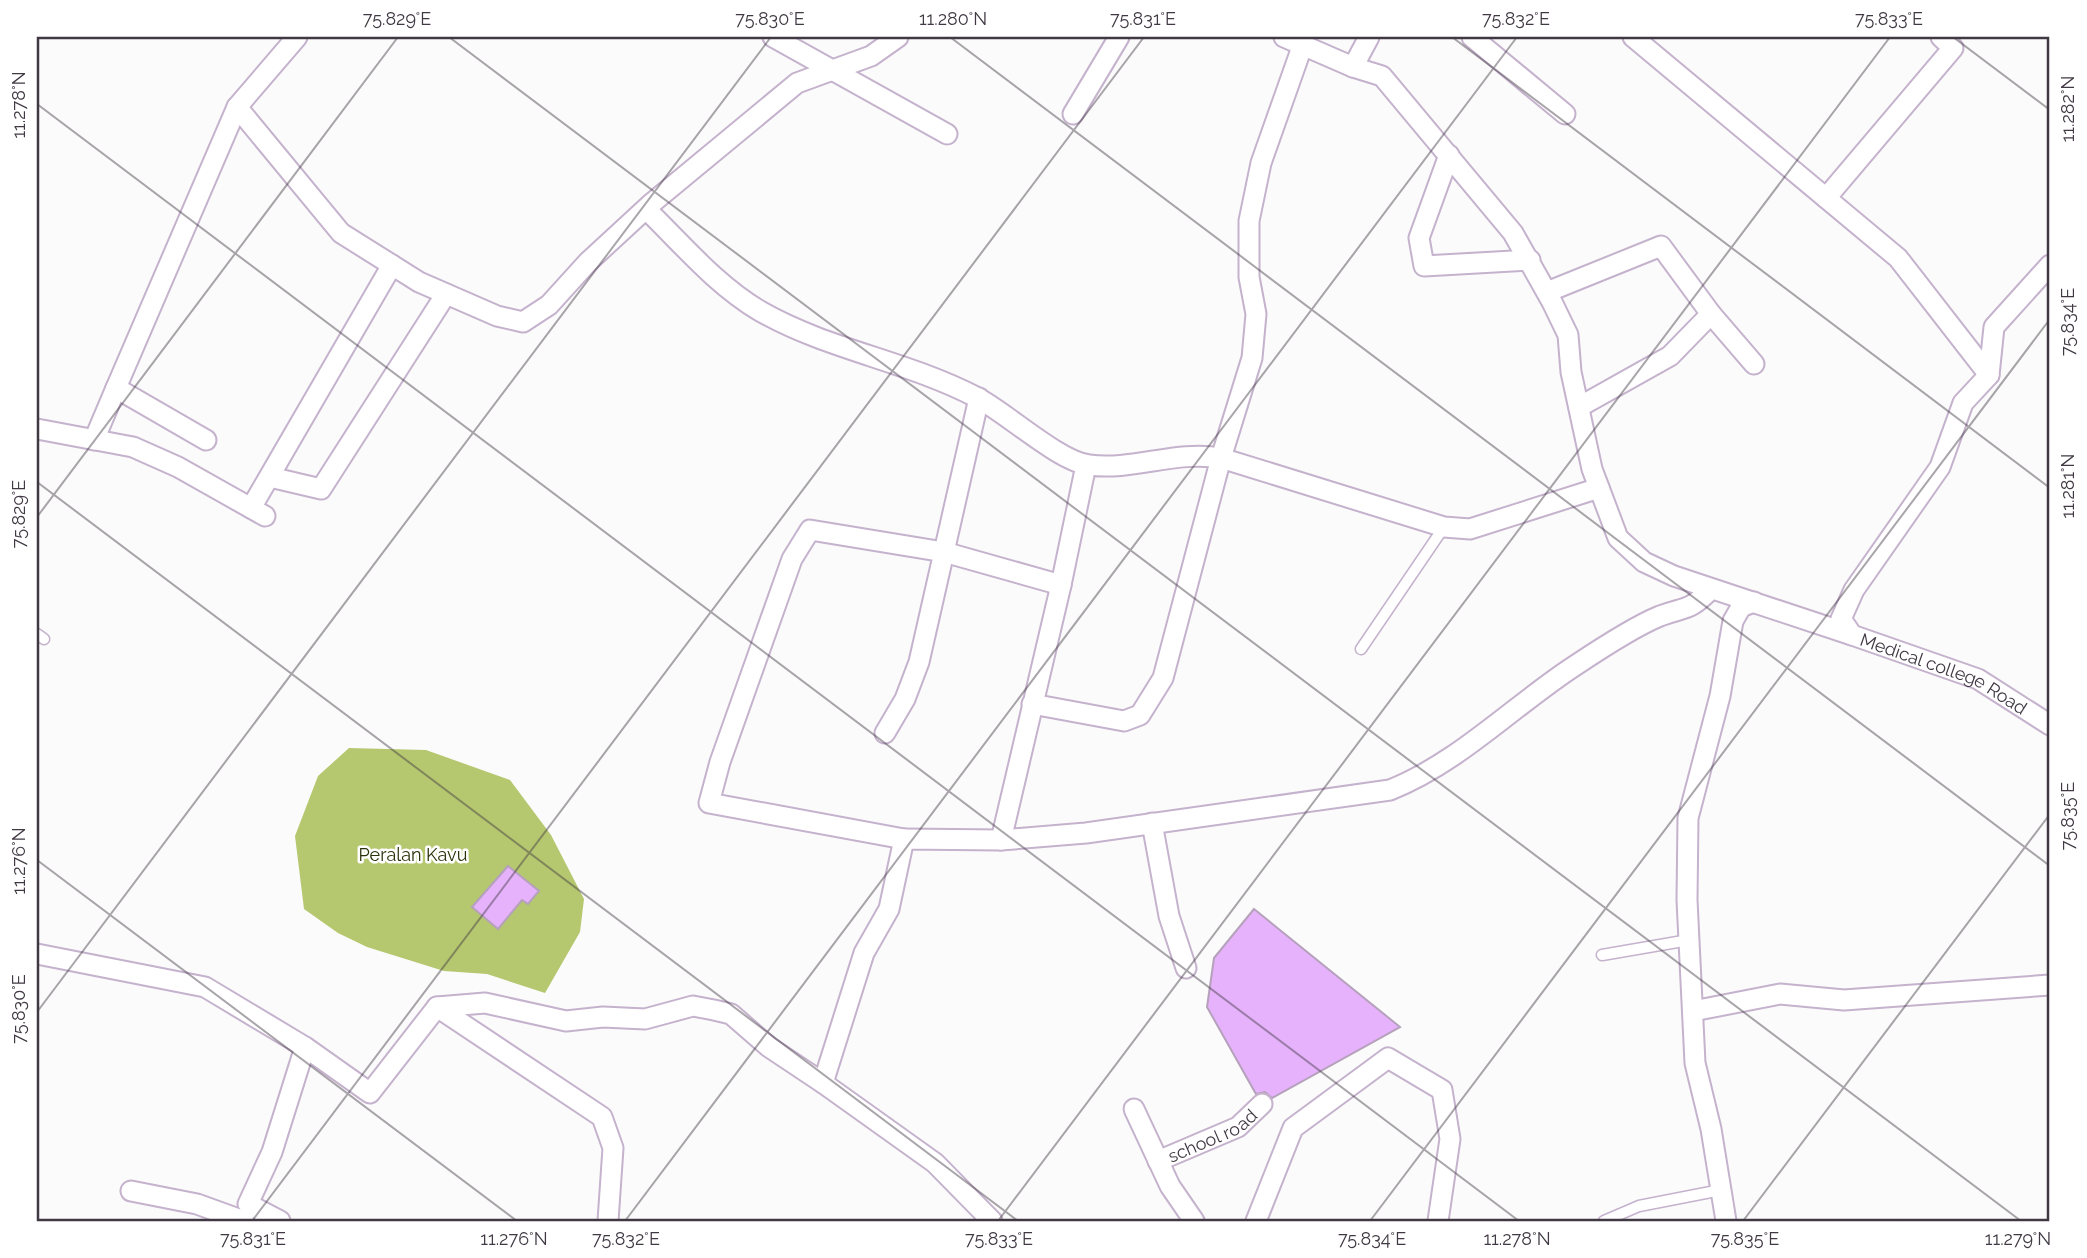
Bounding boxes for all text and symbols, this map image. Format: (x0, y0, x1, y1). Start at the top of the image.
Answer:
text: 75.829°E (363, 8, 431, 29)
text: 75.830°E (735, 8, 805, 29)
text: 11.280°N (919, 8, 987, 29)
text: 75.831°E (1110, 8, 1176, 29)
text: 75.832°E (1482, 8, 1550, 29)
text: 75.833°E (1855, 8, 1923, 29)
text: 11.278°N (8, 71, 29, 139)
text: 11.282°N (2057, 76, 2078, 142)
text: 75.834°E (2057, 288, 2078, 356)
text: 11.281°N (2057, 454, 2078, 518)
text: 75.829°E (8, 480, 29, 548)
street label: Medical college Road (1857, 628, 2031, 718)
text: 75.835°E (2057, 782, 2078, 850)
text: 11.276°N (8, 827, 29, 895)
park label: Peralan Kavu (359, 844, 467, 865)
text: 75.830°E (8, 974, 29, 1044)
street label: school road (1164, 1104, 1261, 1166)
text: 75.831°E (220, 1228, 286, 1249)
text: 11.276°N (480, 1228, 548, 1249)
text: 75.832°E (592, 1228, 660, 1249)
text: 75.833°E (965, 1228, 1033, 1249)
text: 75.834°E (1338, 1228, 1406, 1249)
text: 11.278°N (1483, 1228, 1551, 1249)
text: 75.835°E (1711, 1228, 1779, 1249)
text: 11.279°N (1985, 1228, 2051, 1249)

